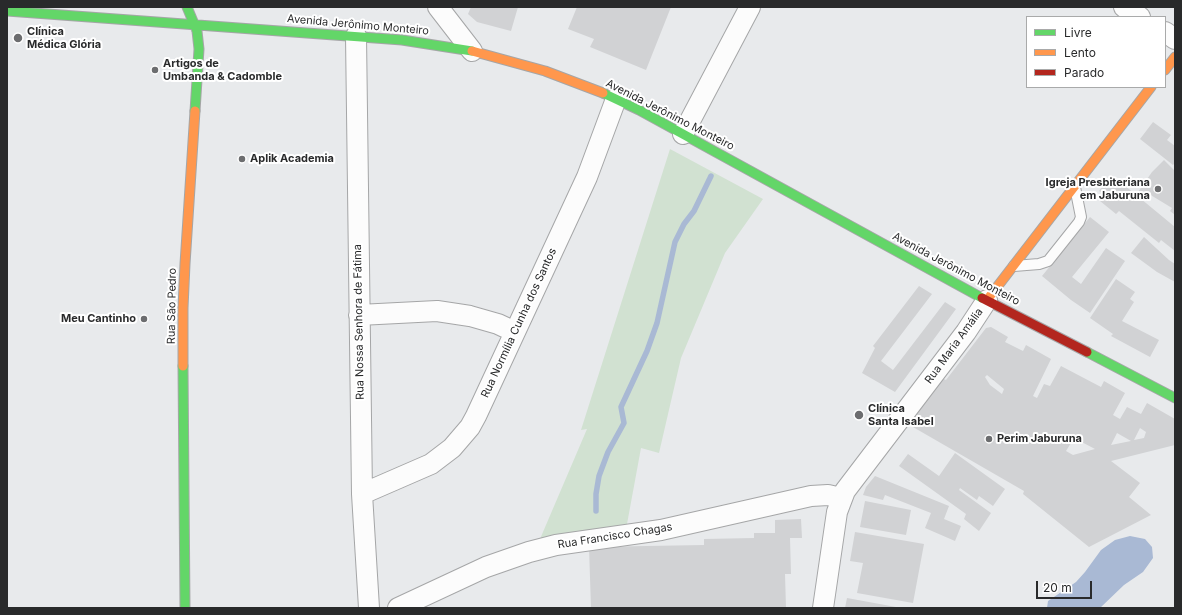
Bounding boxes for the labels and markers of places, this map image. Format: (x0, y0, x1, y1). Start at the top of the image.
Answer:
place label: Clínica Médica Glória (27, 25, 101, 51)
marker: Clínica Médica Glória (12, 32, 24, 44)
place label: Artigos de Umbanda & Cadomble (163, 57, 282, 83)
marker: Artigos de Umbanda & Cadomble (150, 65, 160, 75)
place label: Aplik Academia (250, 152, 334, 166)
marker: Aplik Academia (237, 154, 247, 164)
place label: Igreja Presbiteriana em Jaburuna (1046, 176, 1150, 202)
marker: Igreja Presbiteriana em Jaburuna (1153, 184, 1163, 194)
place label: Meu Cantinho (61, 312, 136, 326)
marker: Meu Cantinho (139, 314, 149, 324)
place label: Clínica Santa Isabel (868, 402, 934, 428)
marker: Clínica Santa Isabel (853, 409, 865, 421)
place label: Perim Jaburuna (997, 432, 1082, 446)
marker: Perim Jaburuna (984, 434, 994, 444)

